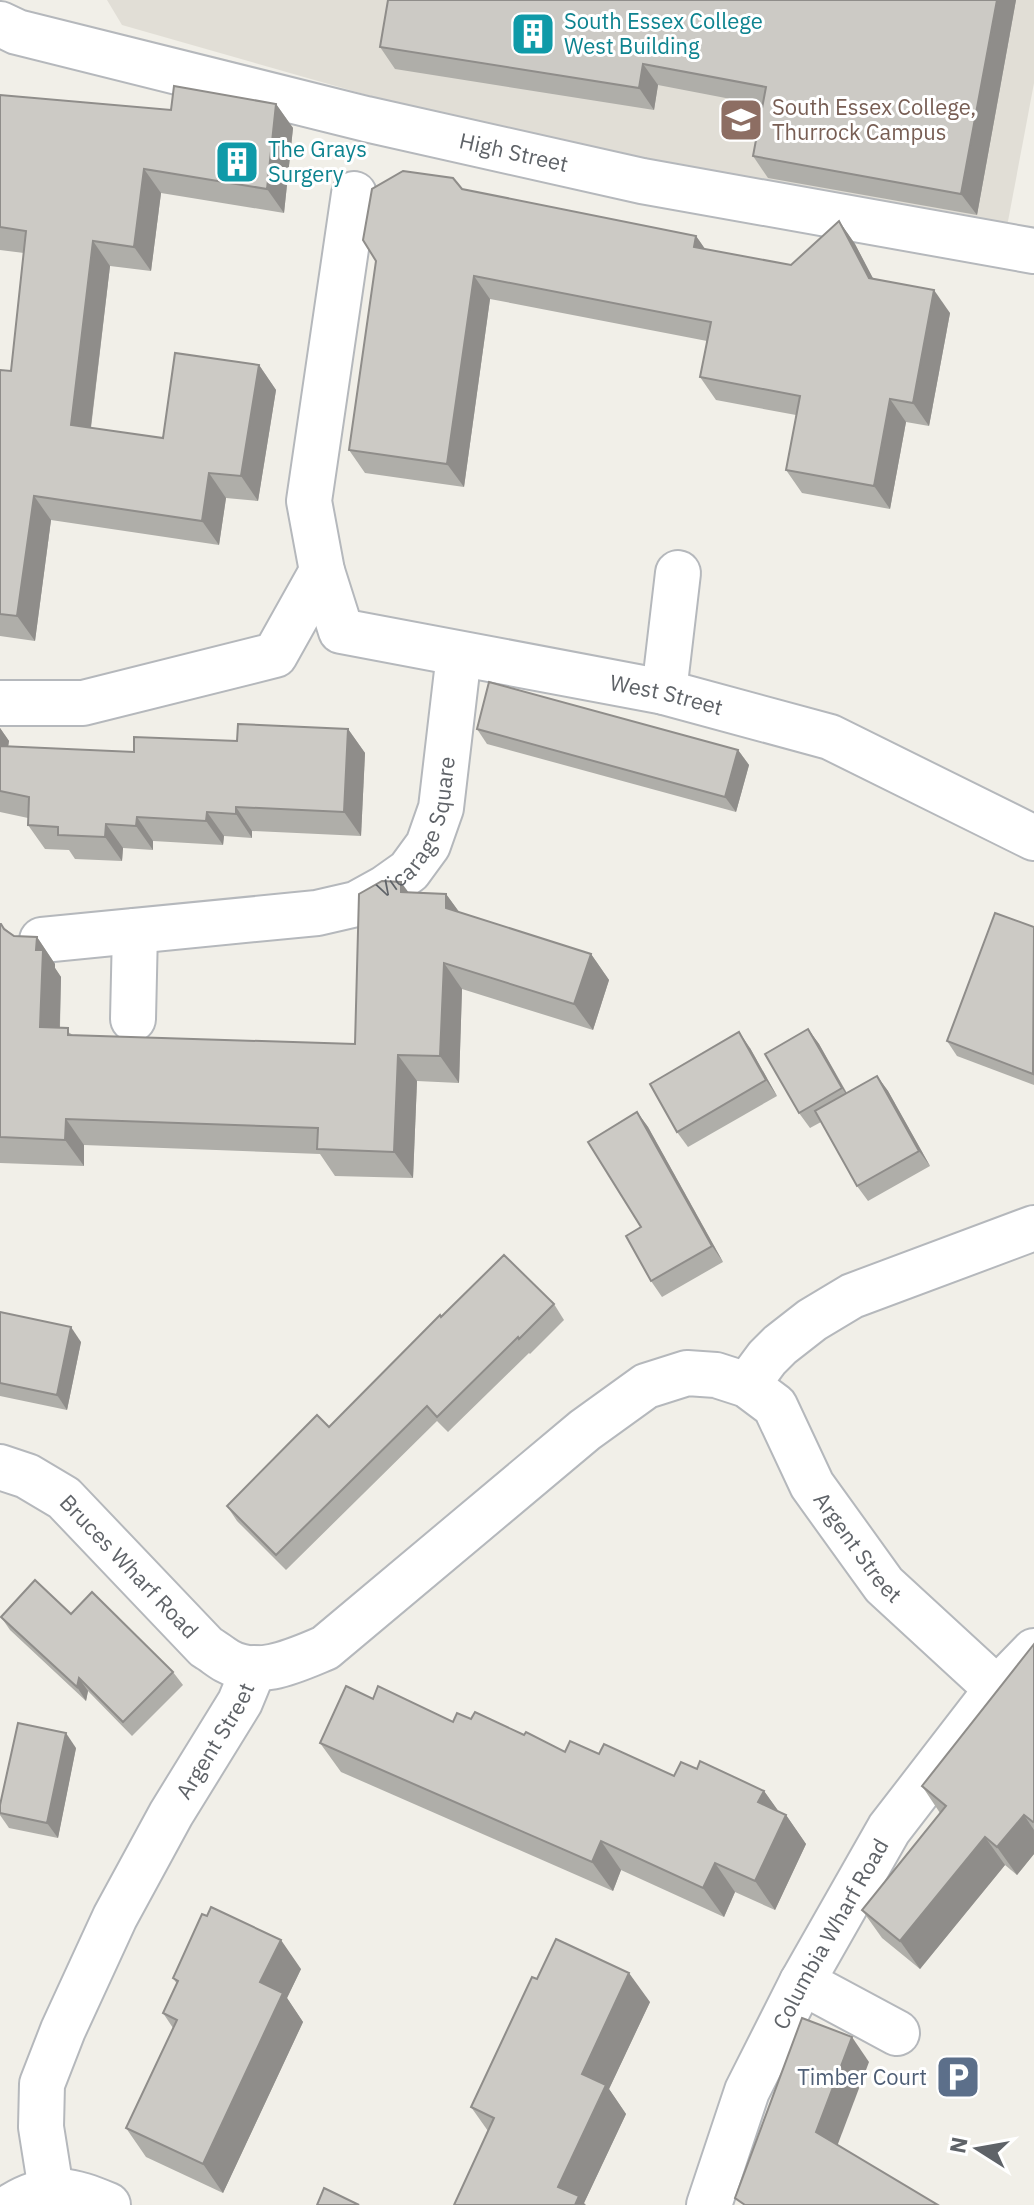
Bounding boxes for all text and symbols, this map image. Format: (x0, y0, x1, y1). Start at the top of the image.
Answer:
place label: South Essex College West Building (564, 6, 763, 60)
building icon: South Essex College West Building (509, 10, 557, 58)
place label: South Essex College, Thurrock Campus (772, 92, 976, 146)
school or university icon: South Essex College, Thurrock Campus (717, 96, 765, 144)
street label: High Street (457, 125, 571, 178)
place label: The Grays Surgery (268, 134, 367, 188)
building icon: The Grays Surgery (213, 138, 261, 186)
street label: West Street (608, 667, 726, 721)
street label: Vicarage Square (371, 755, 461, 904)
street label: Argent Street (808, 1486, 909, 1609)
street label: Bruces Wharf Road (54, 1488, 205, 1644)
street label: Argent Street (169, 1678, 260, 1804)
street label: Columbia Wharf Road (766, 1833, 895, 2034)
parking icon: Timber Court (934, 2053, 982, 2101)
place label: Timber Court (797, 2062, 927, 2091)
north arrow (938, 2109, 1018, 2189)
text: N (942, 2134, 974, 2156)

